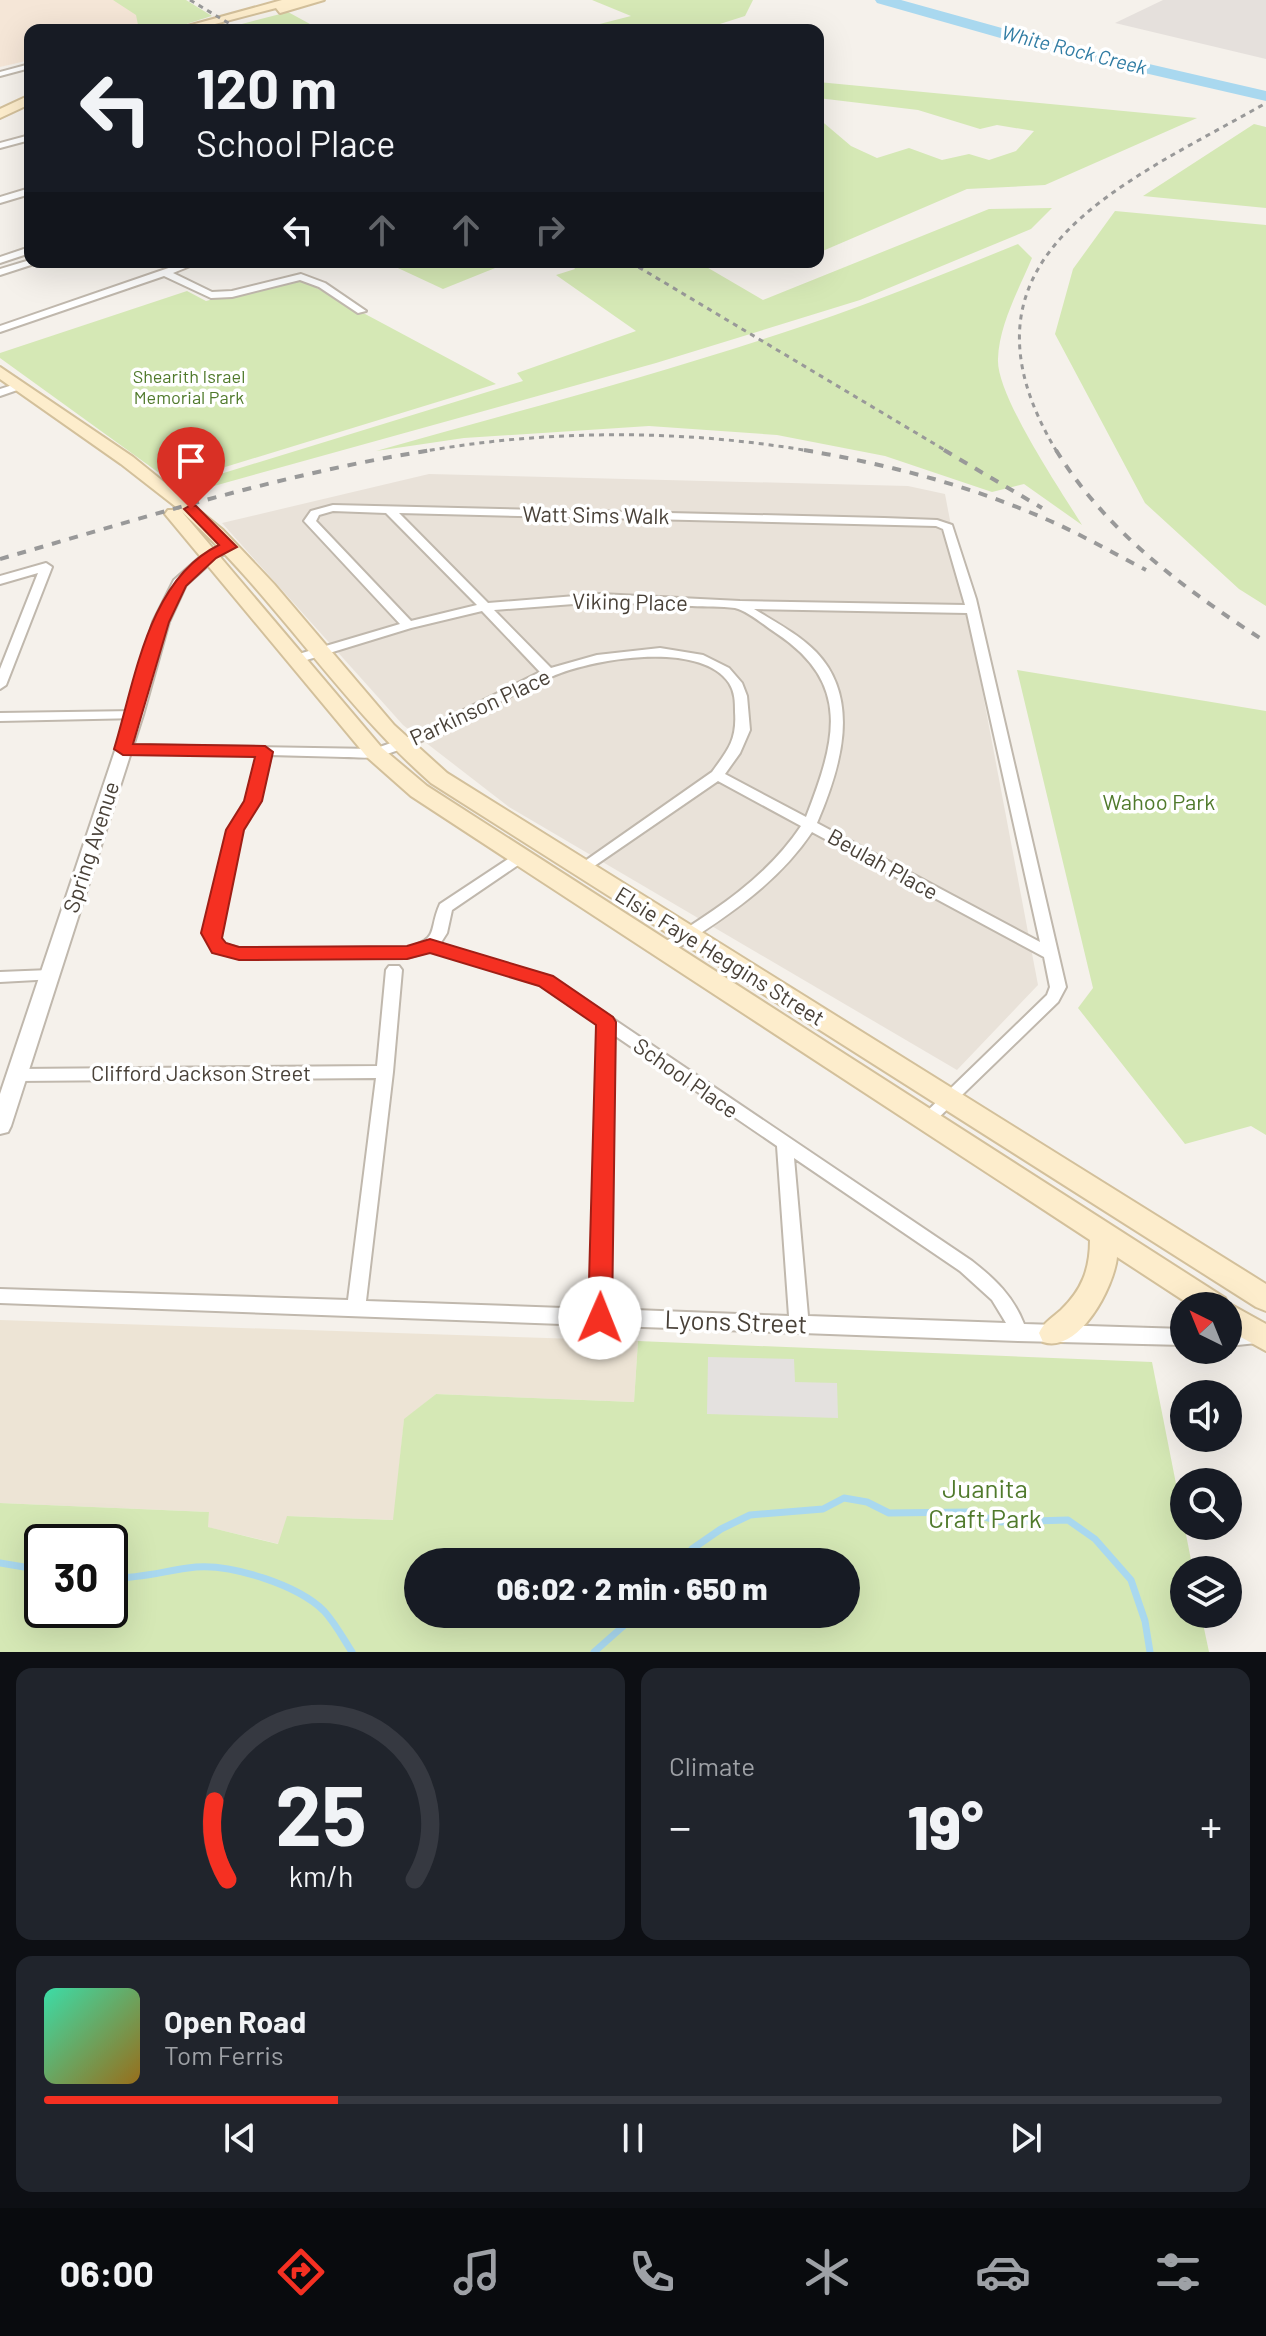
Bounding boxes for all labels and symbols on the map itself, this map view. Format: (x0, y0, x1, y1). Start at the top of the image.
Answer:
water label: White Rock Creek (999, 19, 1150, 79)
park label: Shearith Israel Memorial Park (133, 365, 245, 408)
pin (157, 427, 225, 509)
street label: Watt Sims Walk (522, 500, 670, 528)
street label: Viking Place (572, 587, 688, 615)
street label: Parkinson Place (405, 662, 554, 750)
street label: Spring Avenue (57, 778, 124, 916)
park label: Wahoo Park (1103, 788, 1215, 814)
street label: Beulah Place (824, 822, 943, 904)
street label: Elsie Faye Heggins Street (611, 880, 830, 1030)
street label: School Place (629, 1032, 744, 1123)
street label: Clifford Jackson Street (91, 1059, 311, 1085)
position arrow (558, 1276, 642, 1360)
north arrow (1170, 1292, 1242, 1364)
street label: Lyons Street (664, 1303, 808, 1338)
park label: Juanita Craft Park (928, 1472, 1042, 1533)
speed limit sign: 30 (24, 1524, 128, 1628)

